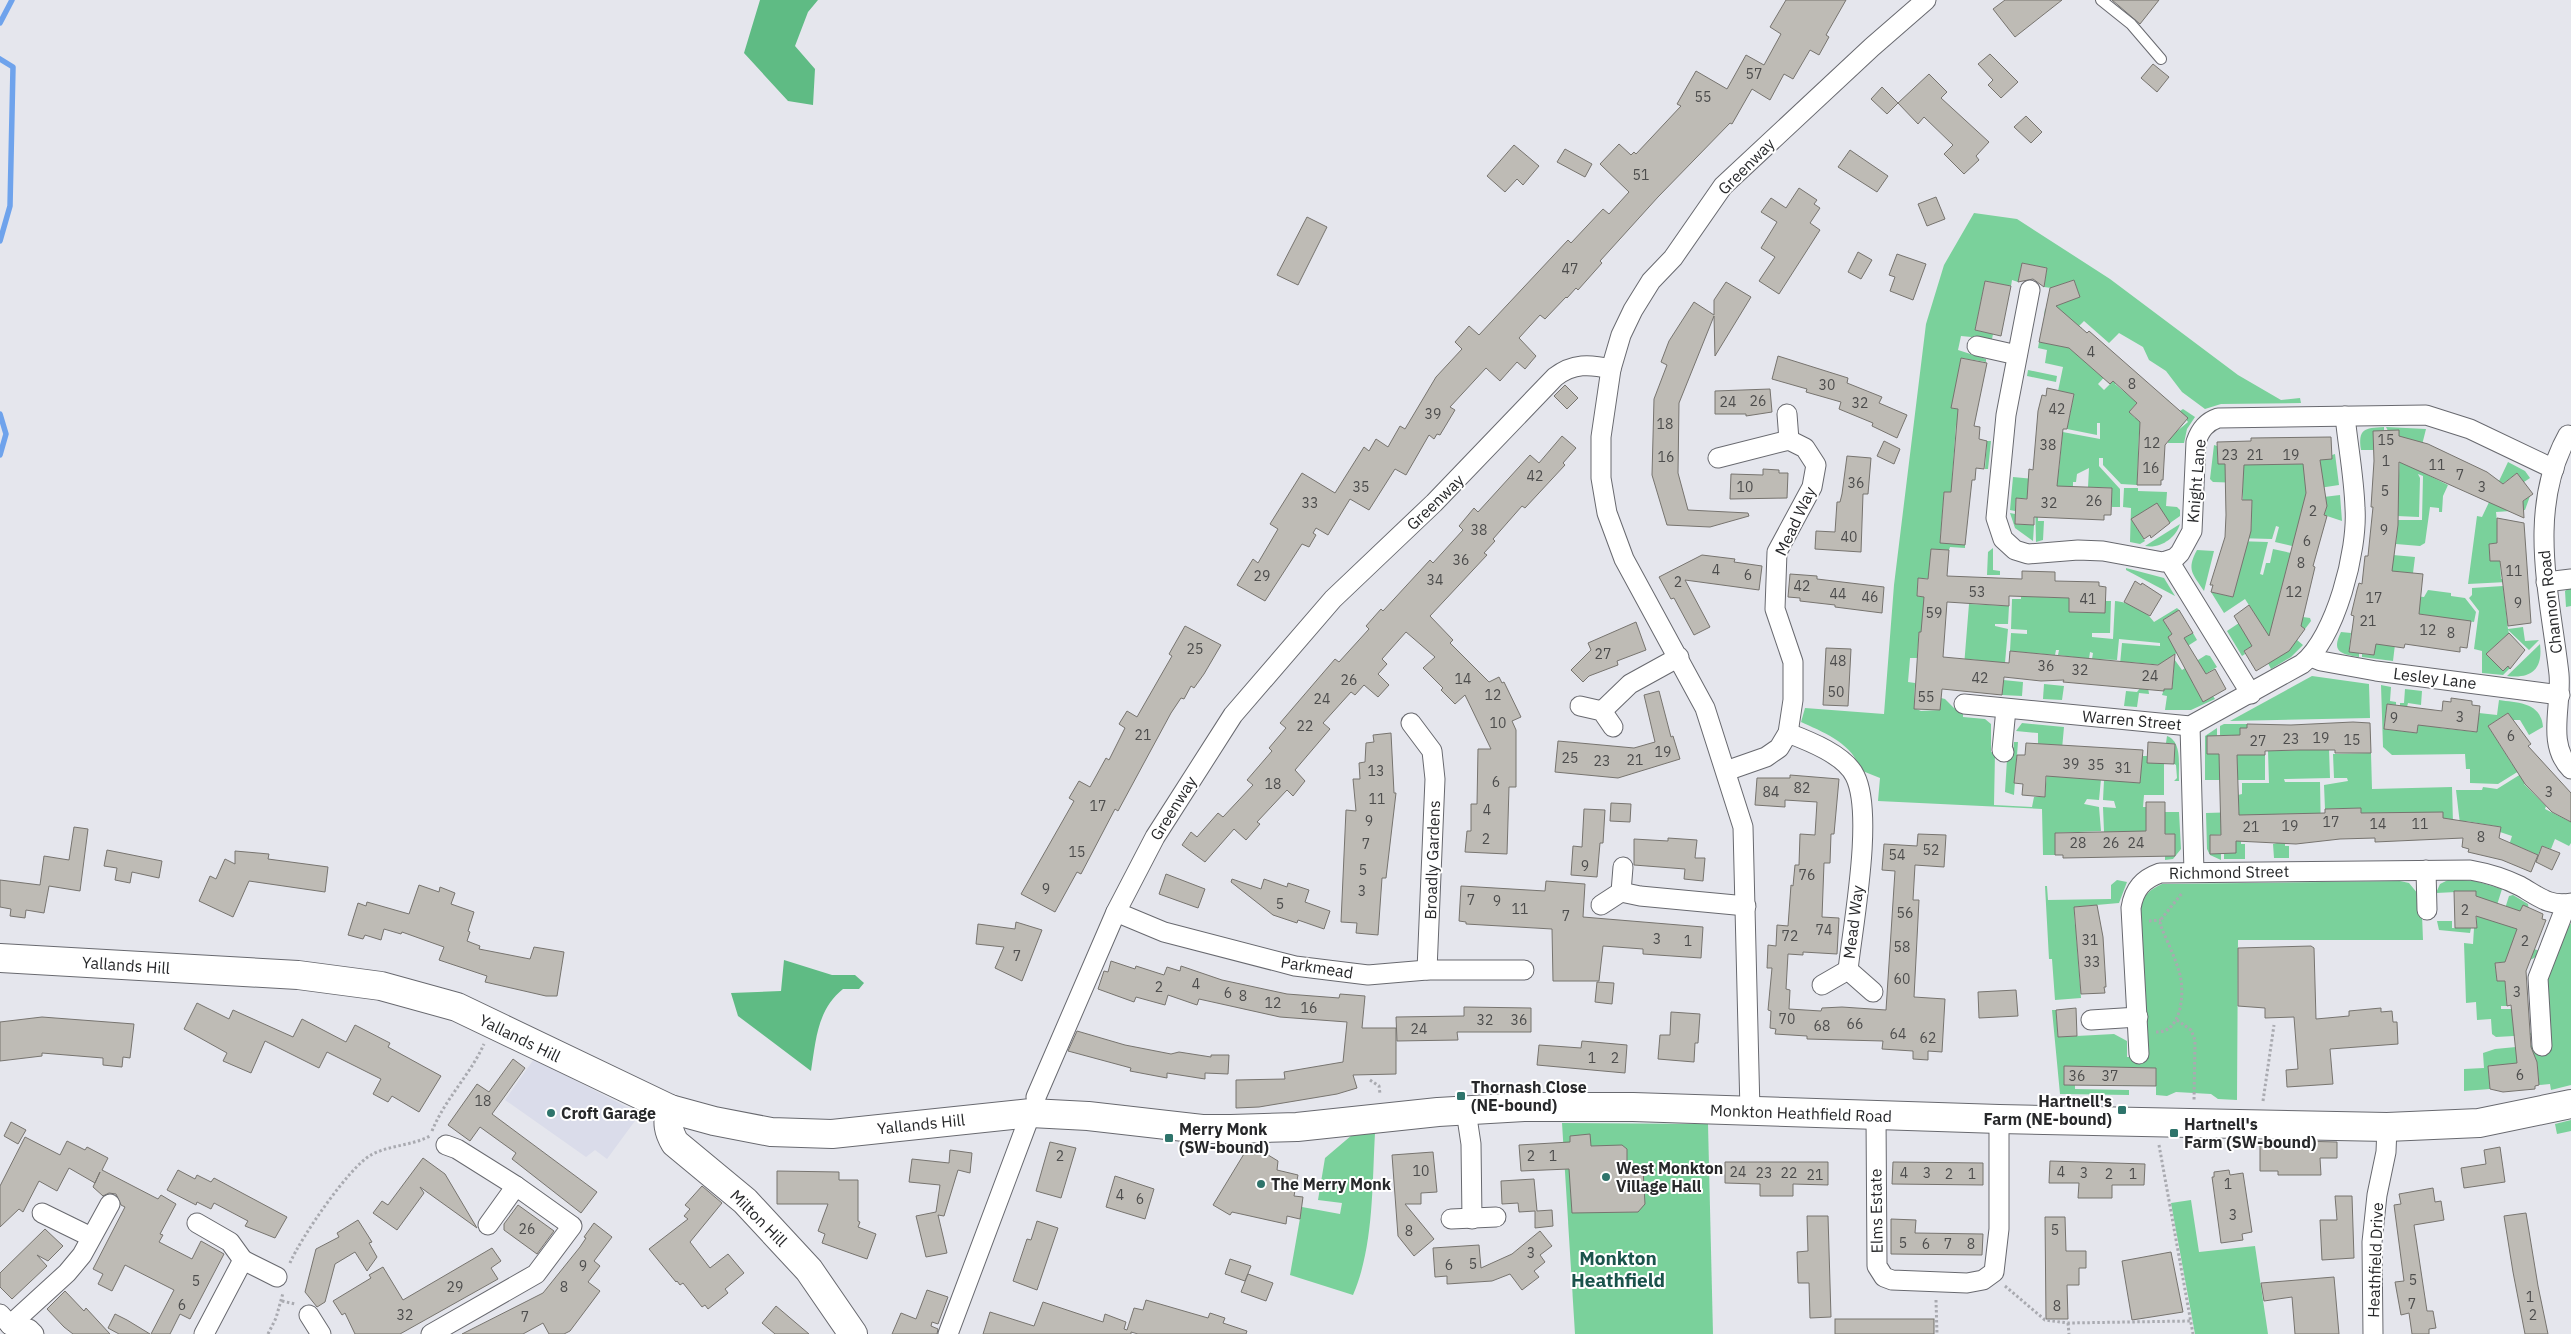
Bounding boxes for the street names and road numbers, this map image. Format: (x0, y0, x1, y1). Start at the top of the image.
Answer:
street label: Greenway (1713, 133, 1779, 199)
street label: Knight Lane (2182, 438, 2210, 524)
street label: Greenway (1402, 470, 1468, 534)
street label: Mead Way (1770, 483, 1820, 559)
street label: Channon Road (2534, 549, 2566, 655)
street label: Lesley Lane (2392, 663, 2478, 693)
street label: Warren Street (2081, 706, 2183, 734)
street label: Greenway (1145, 772, 1201, 844)
street label: Broadly Gardens (1420, 800, 1444, 920)
street label: Richmond Street (2169, 861, 2289, 883)
street label: Mead Way (1839, 884, 1867, 960)
street label: Parkmead (1279, 951, 1355, 983)
street label: Yallands Hill (81, 952, 171, 978)
street label: Yallands Hill (476, 1010, 564, 1066)
street label: Monkton Heathfield Road (1710, 1100, 1892, 1126)
street label: Yallands Hill (876, 1109, 966, 1139)
street label: Elms Estate (1865, 1168, 1887, 1254)
street label: Milton Hill (726, 1185, 792, 1251)
street label: Heathfield Drive (2363, 1202, 2387, 1318)

